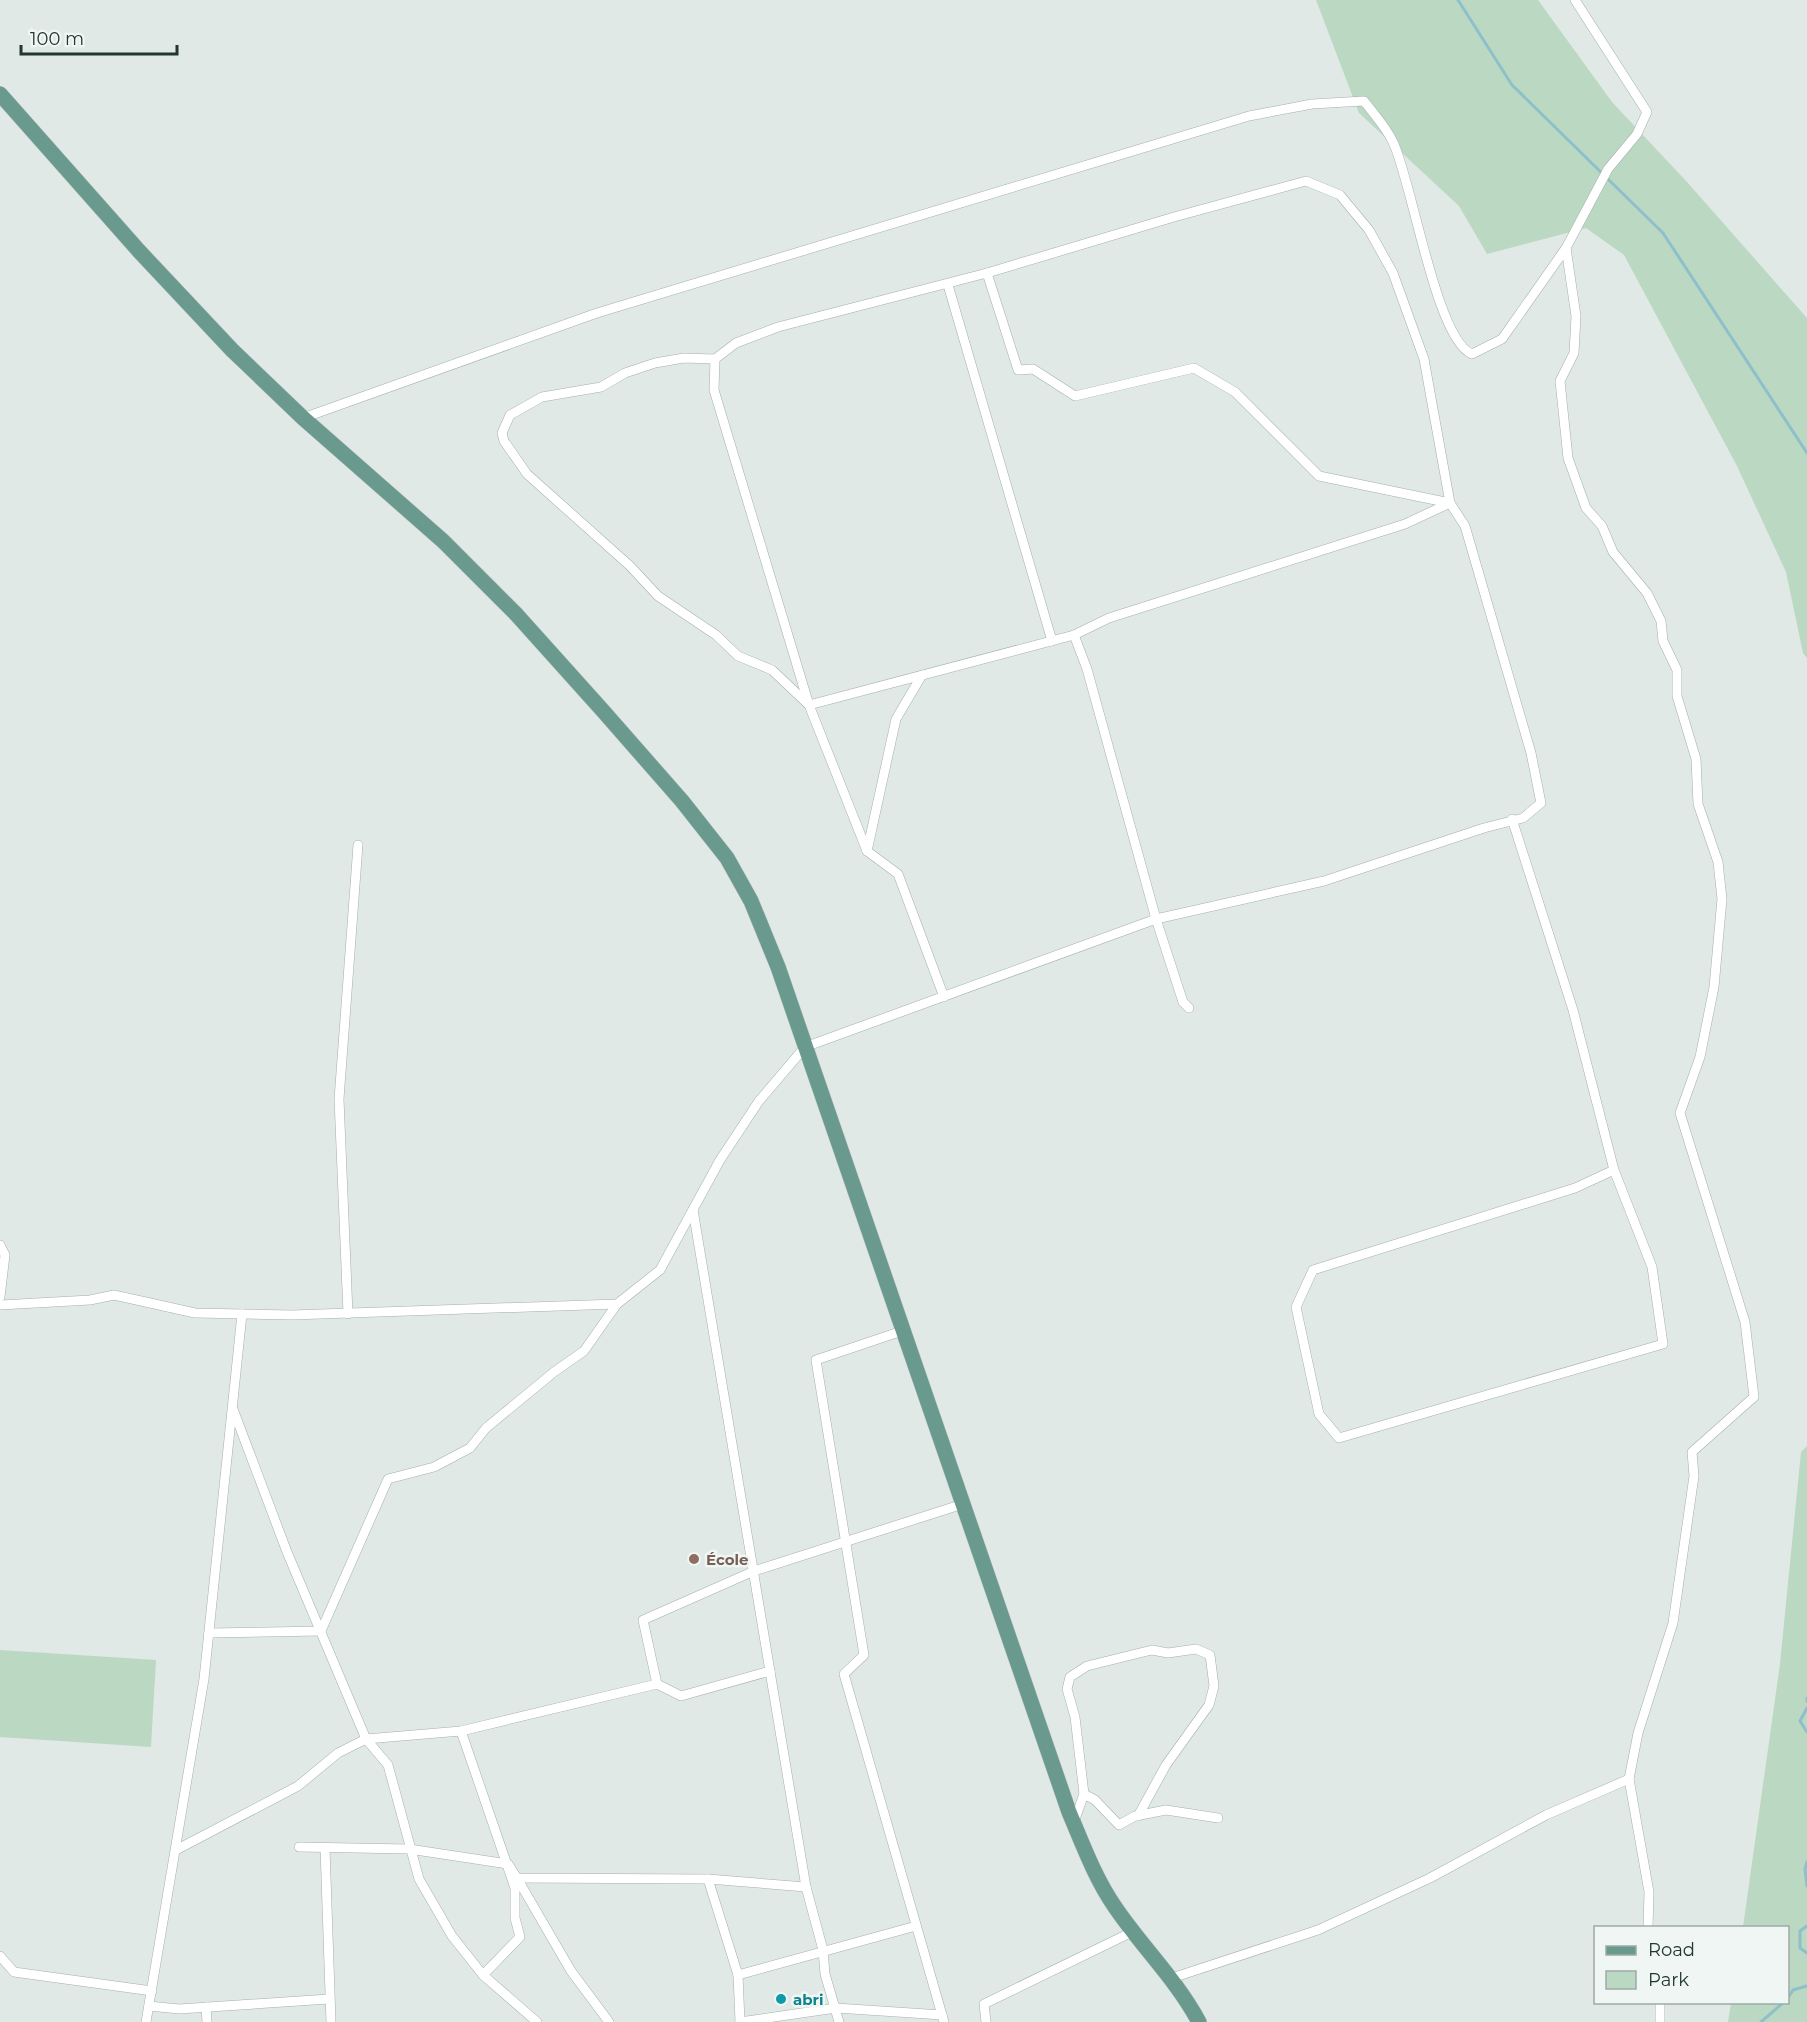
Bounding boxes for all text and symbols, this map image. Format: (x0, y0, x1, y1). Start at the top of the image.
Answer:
scale bar (21, 18, 177, 56)
text: 100 m (30, 28, 84, 50)
place label: École (706, 1550, 749, 1569)
marker: École (687, 1552, 701, 1566)
legend (1594, 1926, 1789, 2004)
text: Road (1648, 1939, 1695, 1961)
text: Park (1648, 1969, 1689, 1991)
place label: abri (793, 1990, 824, 2009)
marker: abri (774, 1992, 788, 2006)

